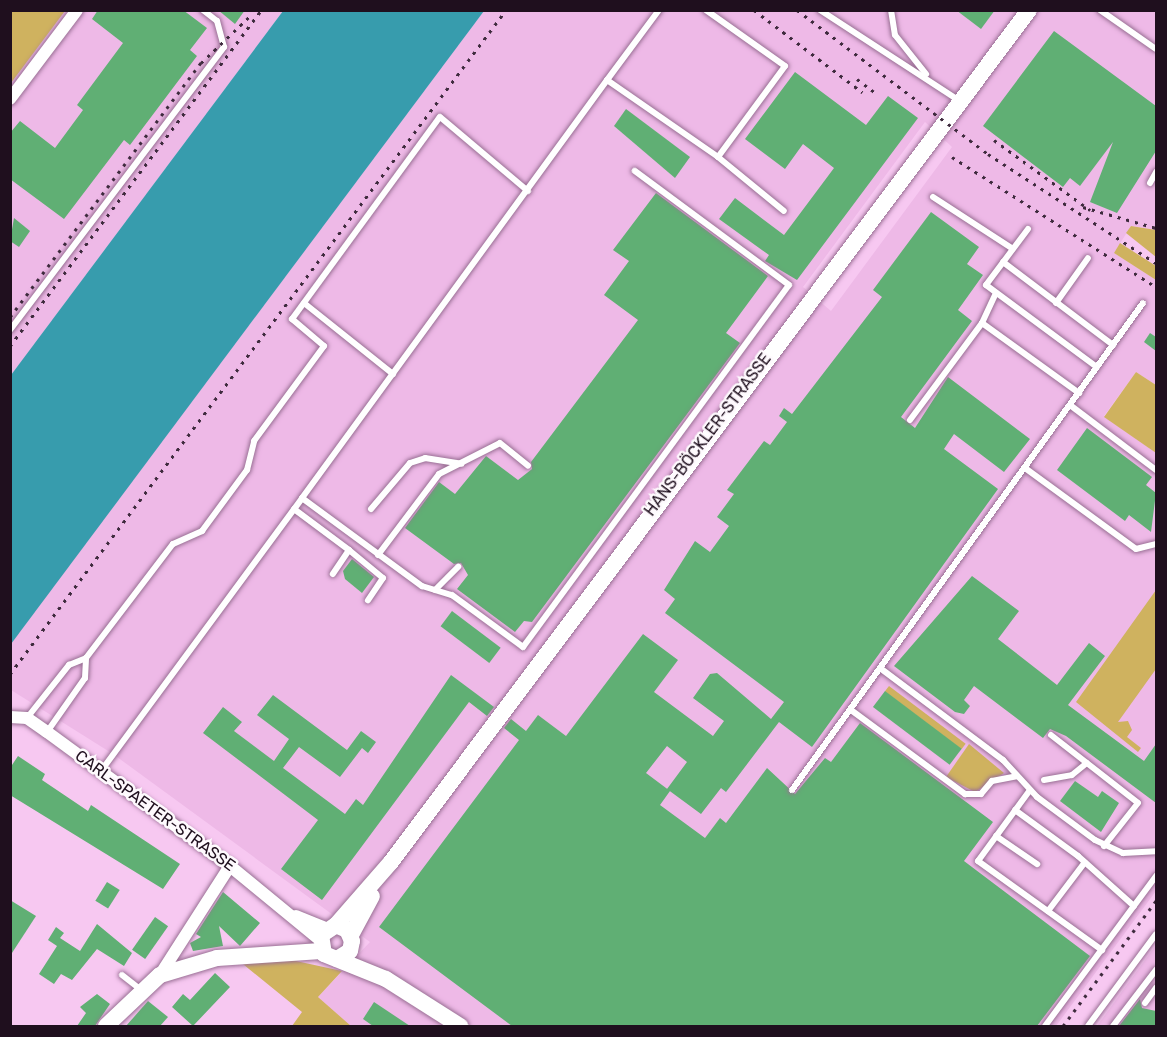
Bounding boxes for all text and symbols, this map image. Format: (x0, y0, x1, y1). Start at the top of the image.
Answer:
street label: HANS-BÖCKLER-STRASSE (641, 350, 775, 520)
street label: CARL-SPAETER-STRASSE (71, 746, 239, 876)

